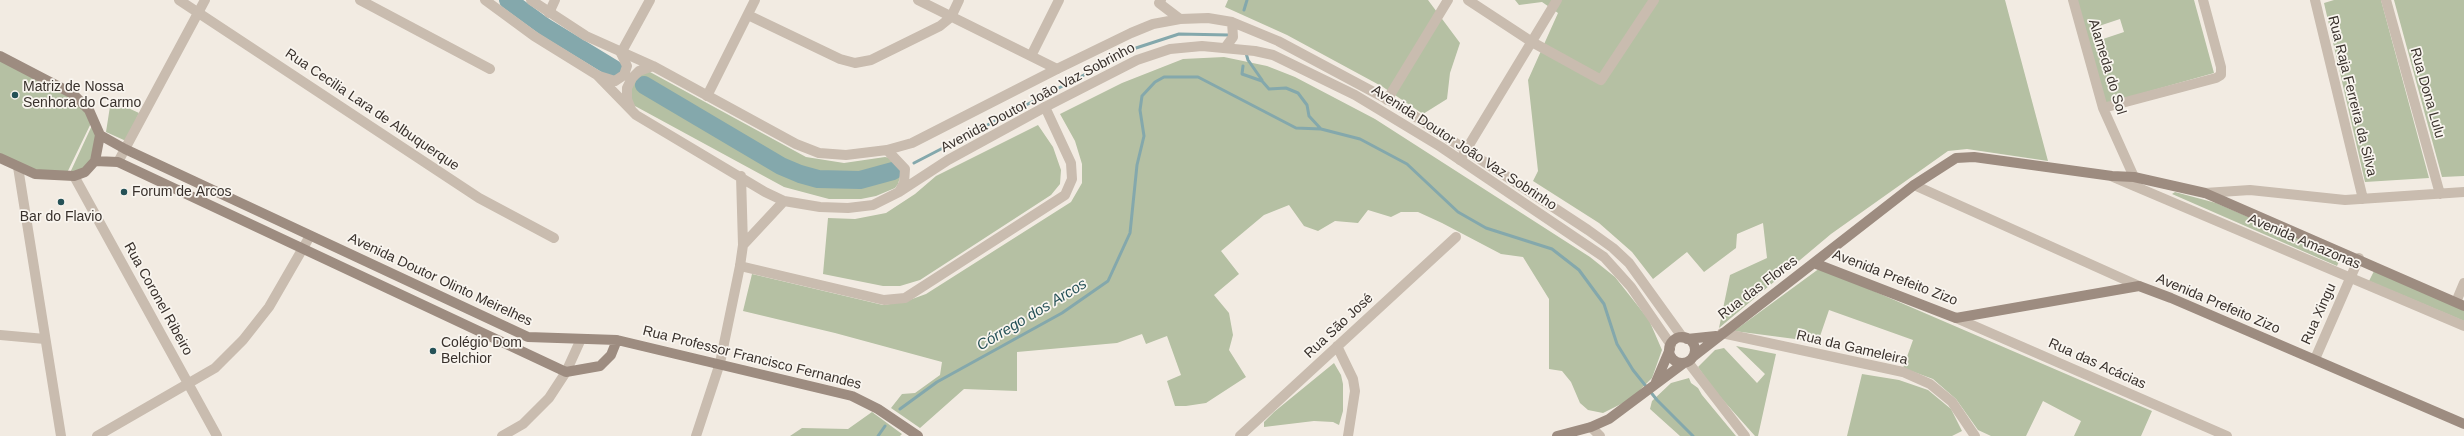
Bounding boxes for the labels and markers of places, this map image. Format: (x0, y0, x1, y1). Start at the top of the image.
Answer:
place label: Matriz de Nossa Senhora do Carmo (23, 79, 141, 112)
marker: Matriz de Nossa Senhora do Carmo (10, 90, 20, 100)
place label: Forum de Arcos (132, 184, 232, 200)
marker: Forum de Arcos (119, 187, 129, 197)
marker: Bar do Flavio (56, 197, 66, 207)
place label: Bar do Flavio (20, 209, 102, 225)
place label: Colégio Dom Belchior (441, 335, 522, 368)
marker: Colégio Dom Belchior (428, 346, 438, 356)

